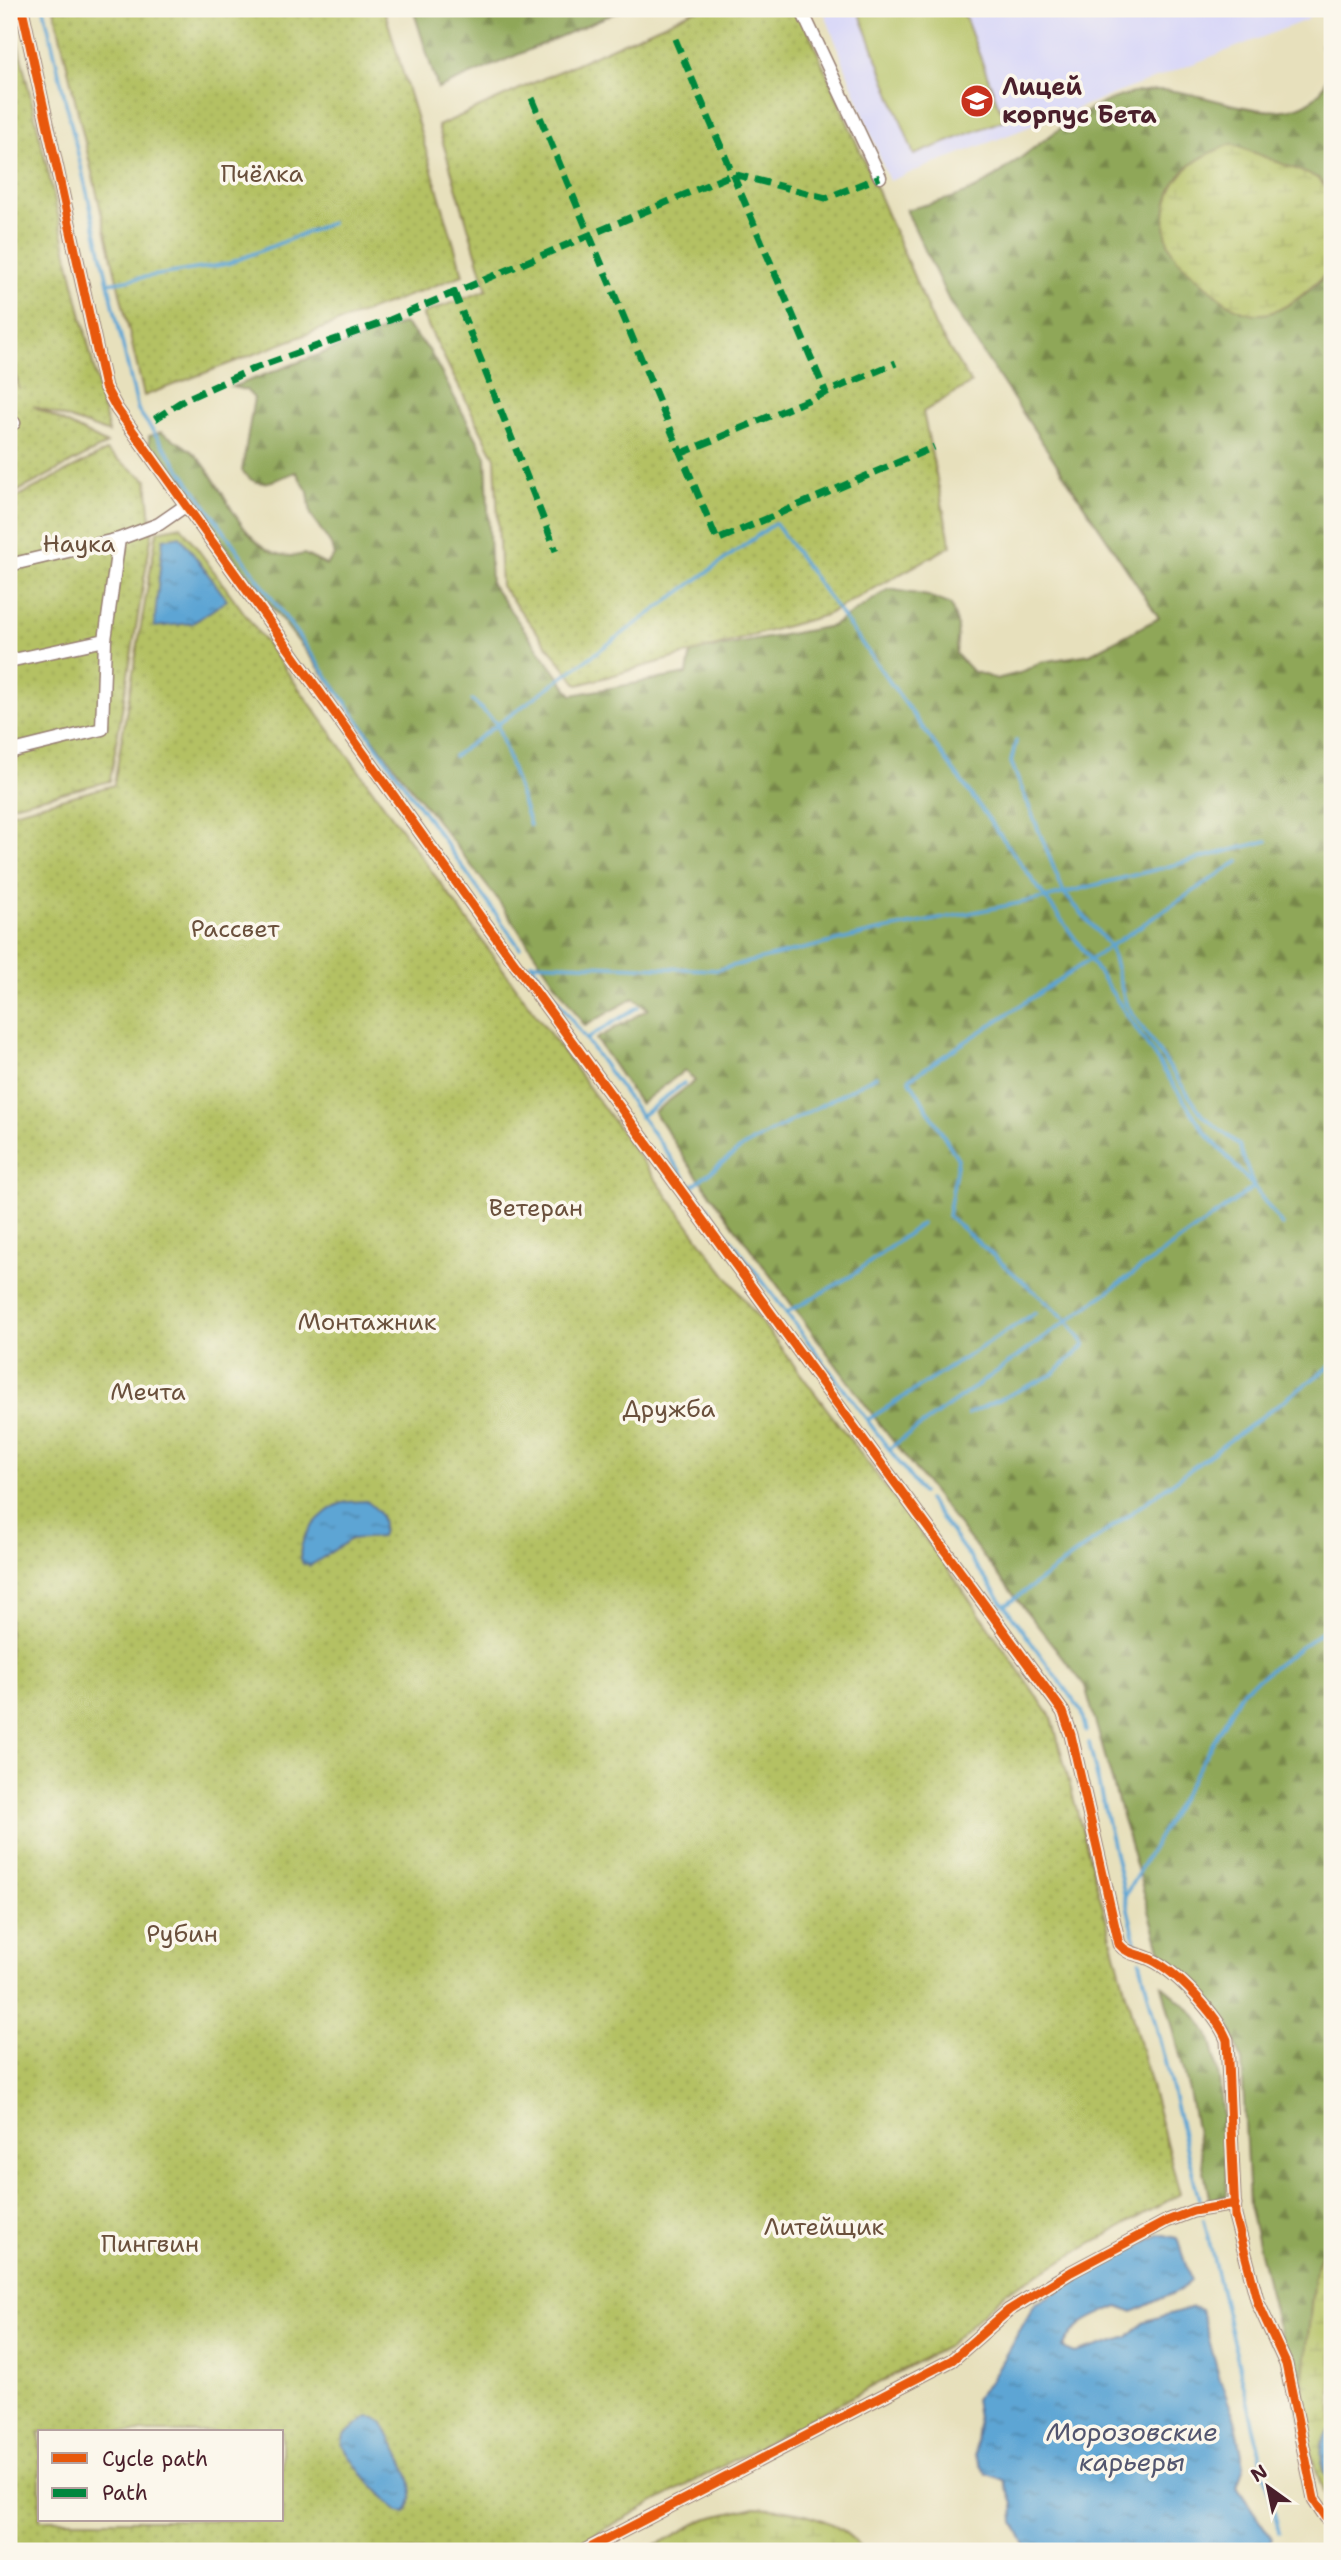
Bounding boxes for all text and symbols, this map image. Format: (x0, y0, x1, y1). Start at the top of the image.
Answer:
place label: Лицей корпус Бета (1002, 71, 1157, 131)
school or university icon: Лицей корпус Бета (958, 82, 996, 120)
park label: Пчёлка (221, 158, 303, 190)
park label: Наука (43, 528, 116, 560)
park label: Рассвет (191, 913, 280, 945)
park label: Ветеран (489, 1192, 583, 1224)
park label: Монтажник (297, 1306, 437, 1338)
park label: Мечта (110, 1376, 186, 1408)
park label: Дружба (623, 1393, 715, 1425)
park label: Рубин (146, 1918, 218, 1950)
park label: Литейщик (764, 2211, 885, 2243)
park label: Пингвин (101, 2228, 199, 2260)
water label: Морозовские карьеры (1046, 2414, 1218, 2479)
legend (38, 2430, 284, 2522)
text: Cycle path (102, 2445, 208, 2473)
north arrow (1232, 2452, 1302, 2522)
text: N (1246, 2459, 1272, 2488)
text: Path (102, 2479, 148, 2507)

